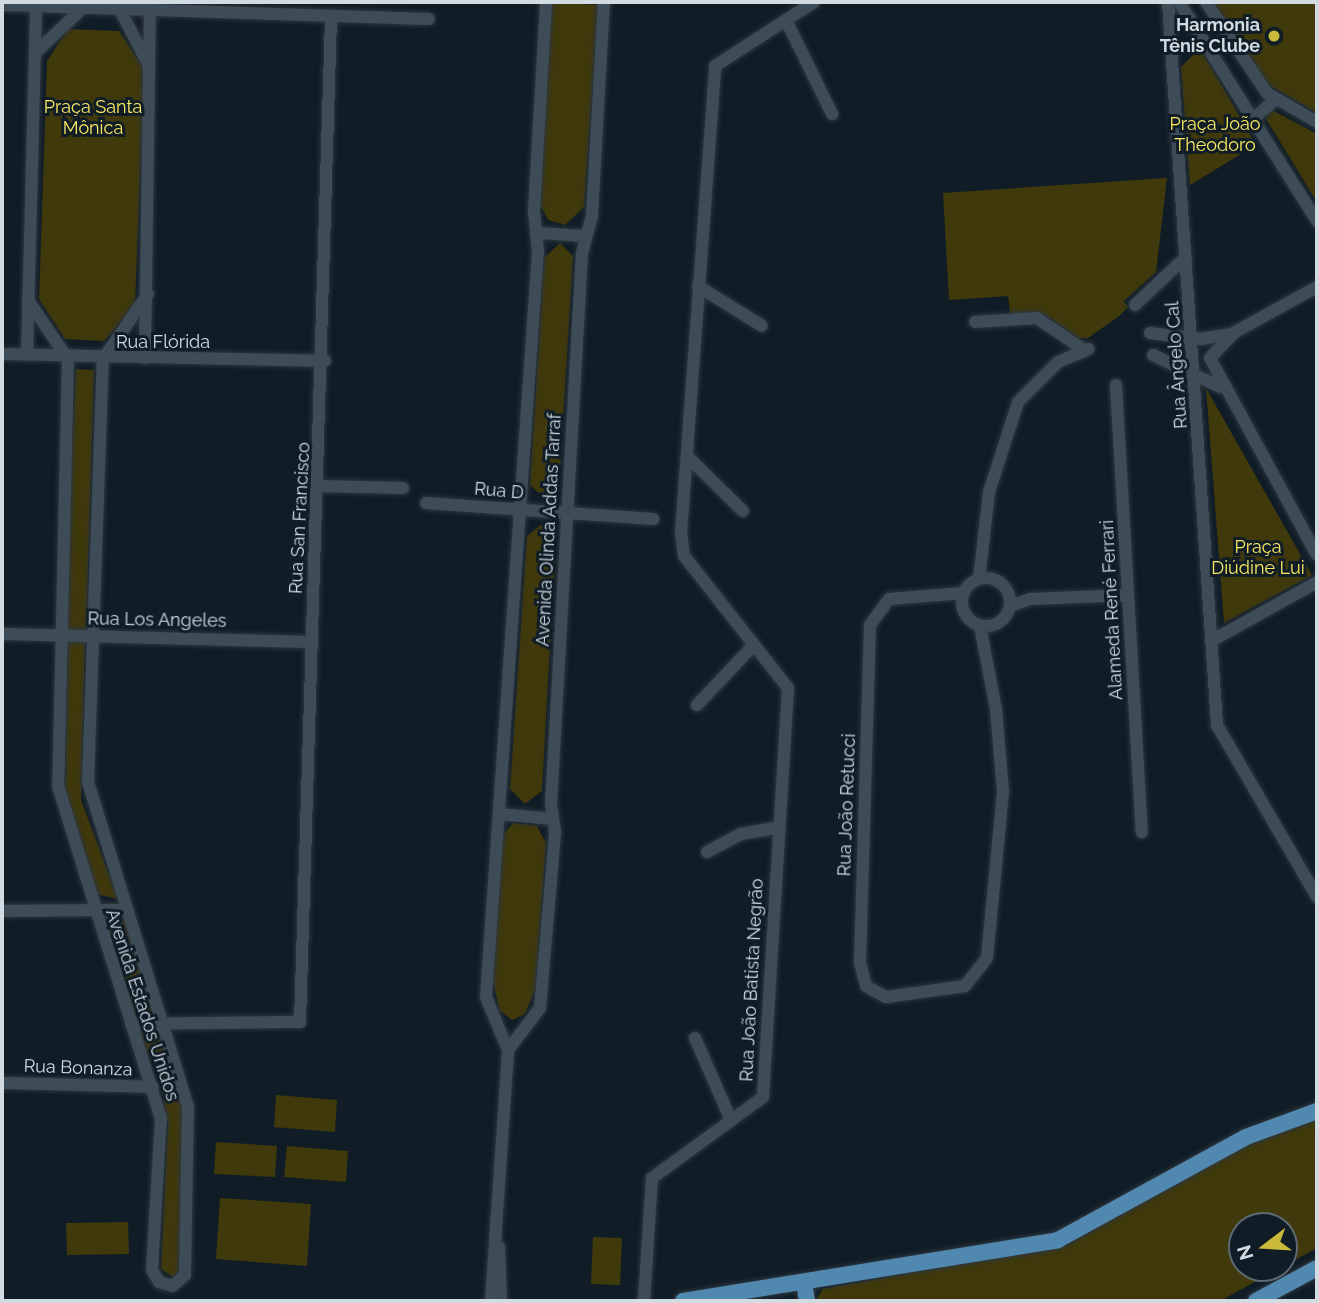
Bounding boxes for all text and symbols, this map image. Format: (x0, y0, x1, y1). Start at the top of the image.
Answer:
place label: Harmonia Tênis Clube (1160, 15, 1260, 58)
marker: Harmonia Tênis Clube (1266, 28, 1282, 44)
park label: Praça Santa Mônica (44, 97, 142, 140)
park label: Praça João Theodoro (1169, 114, 1261, 156)
street label: Rua Ângelo Cal (1162, 300, 1192, 430)
street label: Rua Flórida (116, 331, 210, 353)
street label: Avenida Olinda Addas Tarraf (532, 412, 566, 648)
street label: Rua San Francisco (285, 442, 315, 594)
street label: Rua D (473, 478, 525, 504)
street label: Alameda René Ferrari (1096, 519, 1128, 701)
park label: Praça Diúdine Lui (1211, 537, 1305, 580)
street label: Rua Los Angeles (87, 608, 227, 632)
street label: Rua João Retucci (834, 733, 860, 877)
street label: Rua João Batista Negrão (736, 878, 768, 1082)
street label: Avenida Estados Unidos (101, 906, 183, 1104)
street label: Rua Bonanza (23, 1055, 133, 1081)
north arrow (1228, 1212, 1298, 1282)
text: N (1232, 1242, 1257, 1263)

